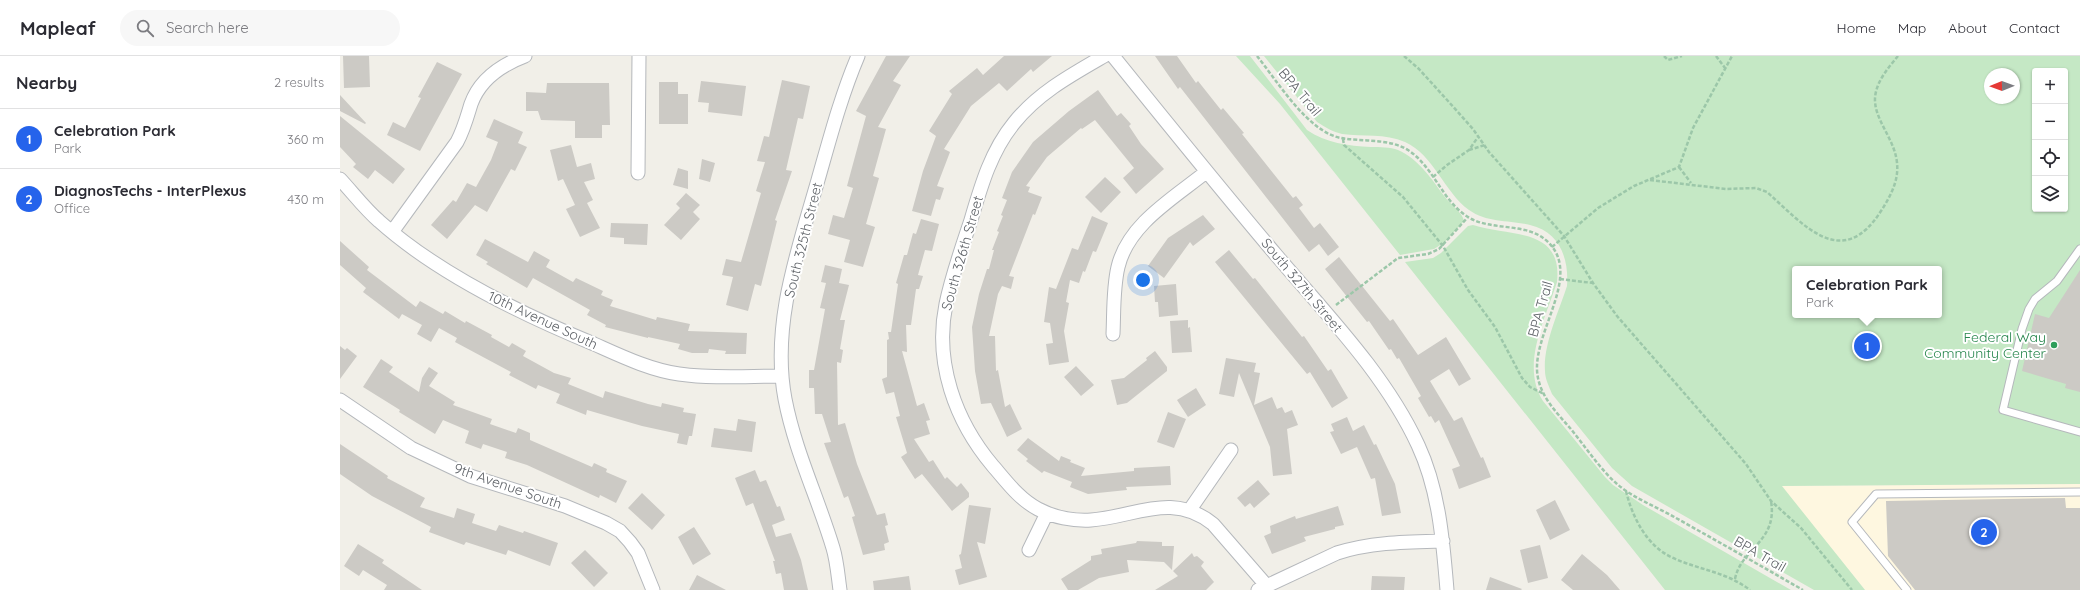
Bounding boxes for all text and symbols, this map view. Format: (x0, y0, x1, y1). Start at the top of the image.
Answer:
search box (120, 10, 400, 46)
text: Mapleaf (20, 16, 96, 40)
icon: search (134, 17, 156, 39)
text: Search here (166, 18, 249, 37)
text: Home (1837, 19, 1876, 37)
text: Map (1898, 19, 1926, 37)
text: About (1948, 19, 1987, 37)
text: Contact (2009, 19, 2060, 37)
street label: BPA Trail (1275, 64, 1325, 120)
north arrow (1984, 68, 2020, 104)
map controls (2032, 68, 2068, 212)
button: + (2032, 68, 2068, 104)
text: Nearby (16, 72, 77, 93)
text: 2 results (274, 74, 324, 90)
button: − (2032, 104, 2068, 140)
text: Celebration Park (54, 121, 176, 140)
text: 1 (26, 131, 32, 147)
text: 360 m (287, 131, 324, 147)
text: Park (54, 140, 82, 156)
button: locate (2032, 140, 2068, 176)
button: layers (2032, 176, 2068, 212)
street label: South 325th Street (780, 180, 826, 300)
text: DiagnosTechs - InterPlexus (54, 181, 246, 200)
text: 2 (25, 191, 33, 207)
text: 430 m (287, 191, 324, 207)
street label: South 326th Street (937, 193, 987, 312)
text: Office (54, 200, 90, 216)
street label: South 327th Street (1257, 234, 1347, 336)
popup (1792, 266, 1942, 318)
your location (1133, 270, 1153, 290)
text: Celebration Park (1806, 275, 1928, 294)
street label: BPA Trail (1523, 279, 1557, 339)
street label: 10th Avenue South (485, 287, 601, 353)
text: Park (1806, 294, 1834, 310)
place label: Federal Way Community Center (1924, 328, 2047, 362)
pin: 1 (1854, 331, 1880, 361)
marker: Federal Way Community Center (2049, 340, 2059, 350)
street label: 9th Avenue South (452, 459, 564, 513)
pin: 2 (1971, 517, 1997, 547)
street label: BPA Trail (1731, 532, 1789, 576)

